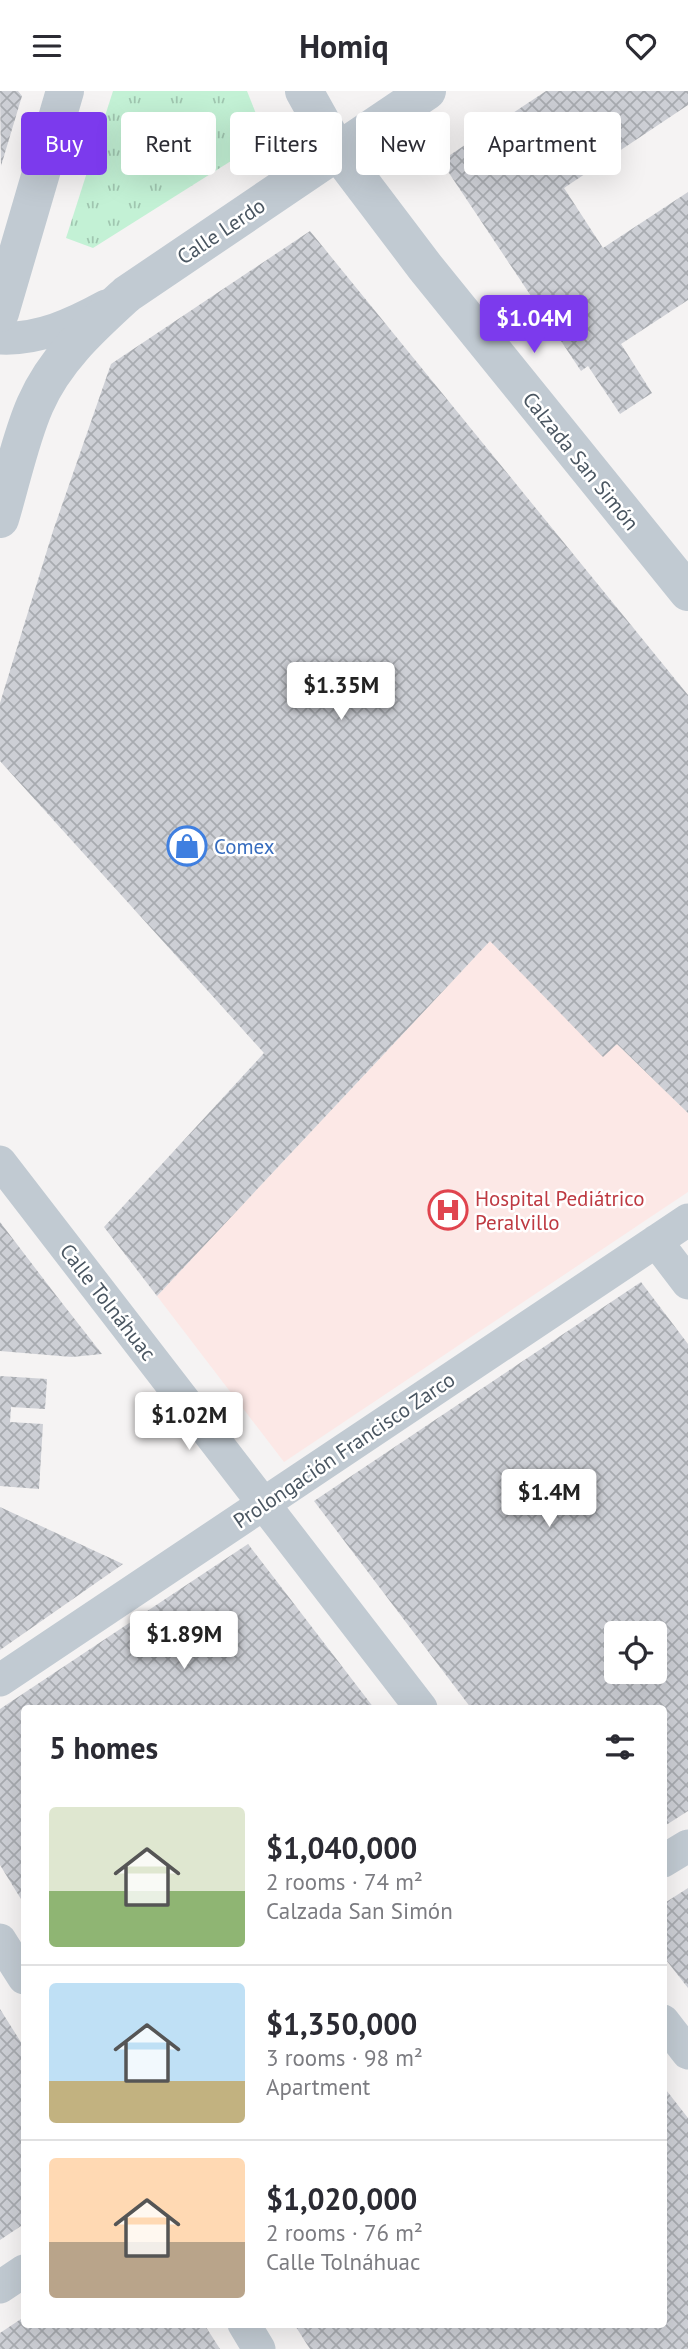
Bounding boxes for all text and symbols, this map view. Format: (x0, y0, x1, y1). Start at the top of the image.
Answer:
text: Homiq (299, 25, 389, 67)
icon: menu (28, 27, 66, 65)
icon: heart (622, 27, 660, 65)
chip: Buy (21, 112, 107, 175)
chip: Rent (121, 112, 216, 175)
chip: Filters (230, 112, 342, 175)
chip: New (356, 112, 450, 175)
chip: Apartment (464, 112, 621, 175)
street label: Calle Lerdo (172, 192, 270, 270)
pin: $1.04M (477, 295, 591, 355)
text: $1.04M (496, 303, 572, 332)
street label: Calzada San Simón (517, 386, 645, 536)
pin: $1.35M (284, 663, 398, 722)
text: $1.35M (303, 670, 379, 699)
shop icon: Comex (166, 825, 208, 867)
place label: Comex (214, 833, 275, 860)
place label: Hospital Pediátrico Peralvillo (475, 1185, 645, 1236)
hospital icon: Hospital Pediátrico Peralvillo (427, 1189, 469, 1231)
street label: Calle Tolnáhuac (54, 1238, 162, 1366)
street label: Prolongación Francisco Zarco (228, 1366, 460, 1534)
pin: $1.02M (132, 1393, 246, 1452)
text: $1.02M (151, 1400, 227, 1429)
pin: $1.4M (500, 1469, 598, 1529)
text: $1.4M (517, 1477, 581, 1506)
pin: $1.89M (127, 1611, 241, 1671)
text: $1.89M (146, 1619, 222, 1648)
map controls (604, 1621, 667, 1684)
button: locate (604, 1621, 667, 1684)
text: 5 homes (49, 1728, 158, 1767)
icon: filters (601, 1728, 639, 1766)
text: $1,040,000 (266, 1828, 417, 1867)
icon: home (105, 1835, 189, 1919)
text: 2 rooms · 74 m² (266, 1867, 423, 1896)
text: Calzada San Simón (266, 1896, 453, 1925)
text: $1,350,000 (266, 2004, 417, 2043)
icon: home (105, 2011, 189, 2095)
text: 3 rooms · 98 m² (266, 2043, 423, 2072)
text: Apartment (266, 2072, 370, 2101)
text: $1,020,000 (266, 2179, 417, 2218)
icon: home (105, 2186, 189, 2270)
text: 2 rooms · 76 m² (266, 2218, 423, 2247)
text: Calle Tolnáhuac (266, 2247, 420, 2276)

